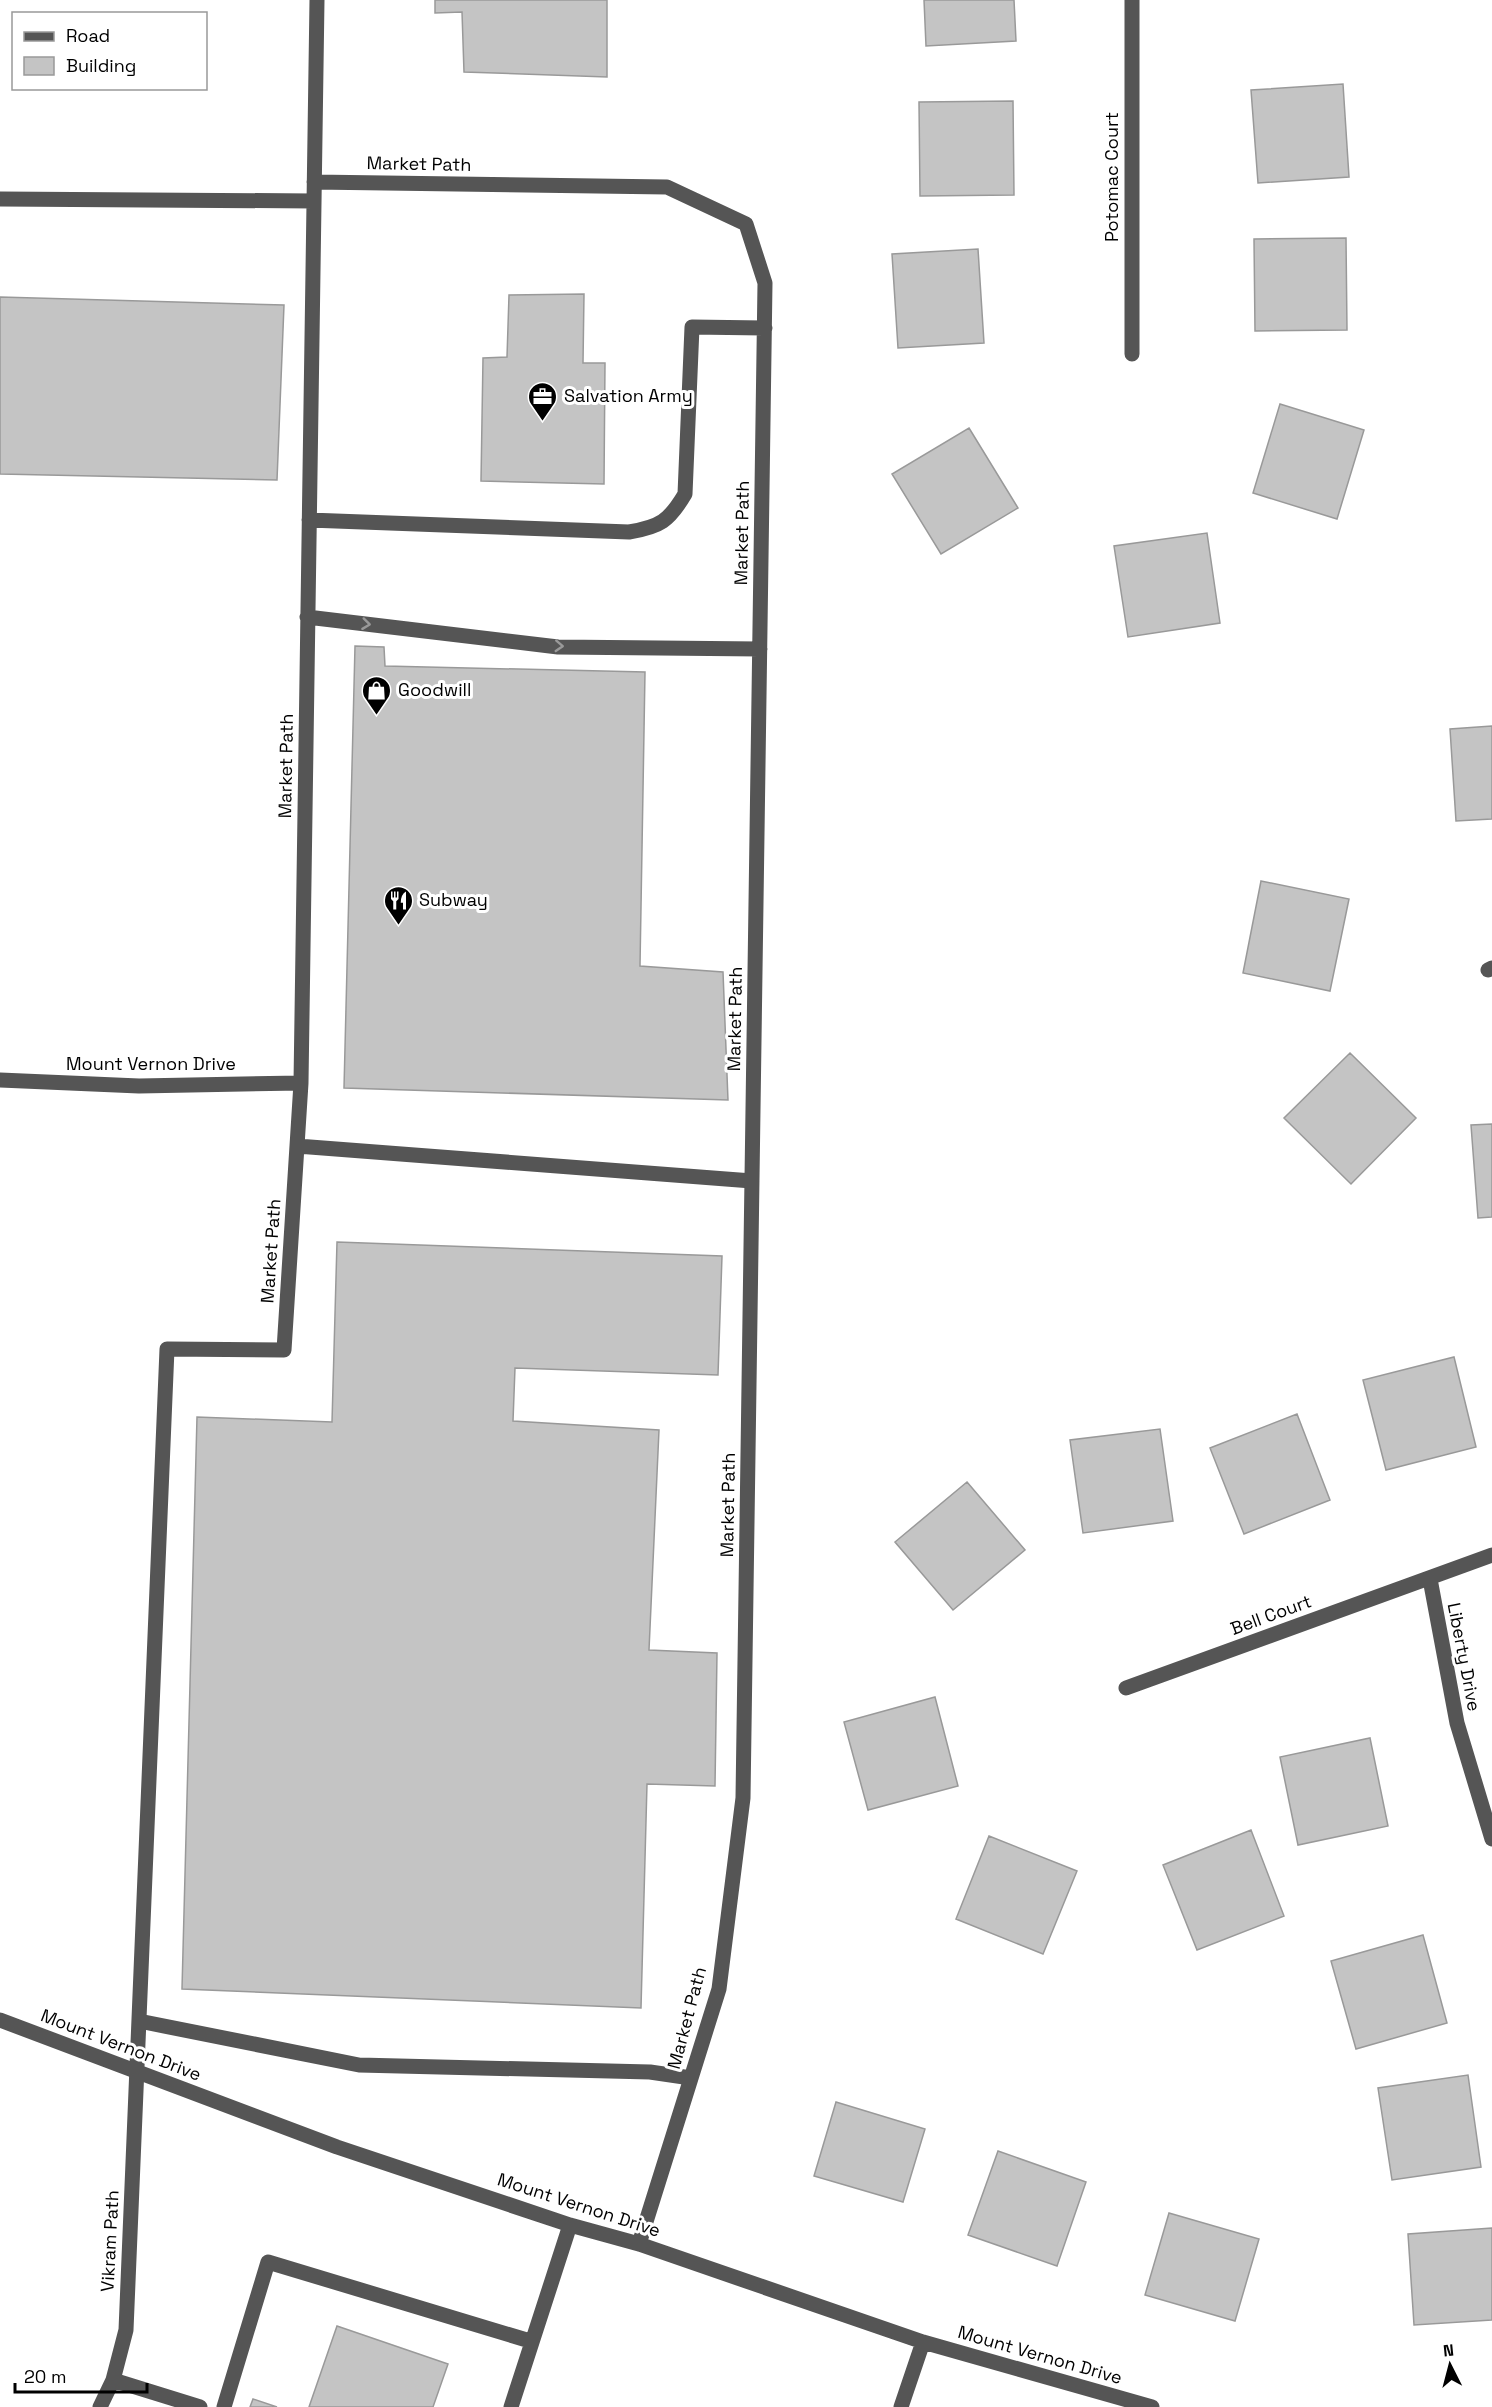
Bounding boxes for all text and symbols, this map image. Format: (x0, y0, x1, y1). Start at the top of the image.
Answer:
legend (12, 12, 207, 90)
text: Road (66, 24, 110, 47)
text: Building (66, 54, 136, 77)
street label: Potomac Court (1100, 112, 1123, 242)
street label: Market Path (366, 151, 472, 176)
office icon: Salvation Army (527, 380, 559, 422)
place label: Salvation Army (564, 384, 693, 407)
street label: Market Path (729, 480, 754, 586)
one-way arrow (361, 617, 370, 630)
one-way arrow (555, 640, 564, 653)
shop icon: Goodwill (361, 674, 393, 716)
place label: Goodwill (398, 678, 471, 701)
street label: Market Path (273, 713, 298, 819)
restaurant icon: Subway (382, 884, 414, 926)
place label: Subway (419, 888, 488, 911)
street label: Market Path (722, 966, 747, 1072)
street label: Mount Vernon Drive (66, 1052, 236, 1075)
street label: Market Path (255, 1198, 286, 1304)
street label: Market Path (715, 1452, 740, 1558)
street label: Bell Court (1227, 1589, 1315, 1640)
street label: Liberty Drive (1443, 1601, 1486, 1713)
street label: Market Path (662, 1964, 711, 2071)
street label: Mount Vernon Drive (38, 2003, 205, 2086)
street label: Mount Vernon Drive (495, 2167, 664, 2242)
street label: Vikram Path (95, 2189, 124, 2292)
street label: Mount Vernon Drive (955, 2320, 1125, 2389)
north arrow (1420, 2335, 1480, 2395)
text: N (1442, 2340, 1455, 2362)
scale bar (15, 2356, 147, 2394)
text: 20 m (24, 2365, 67, 2388)

